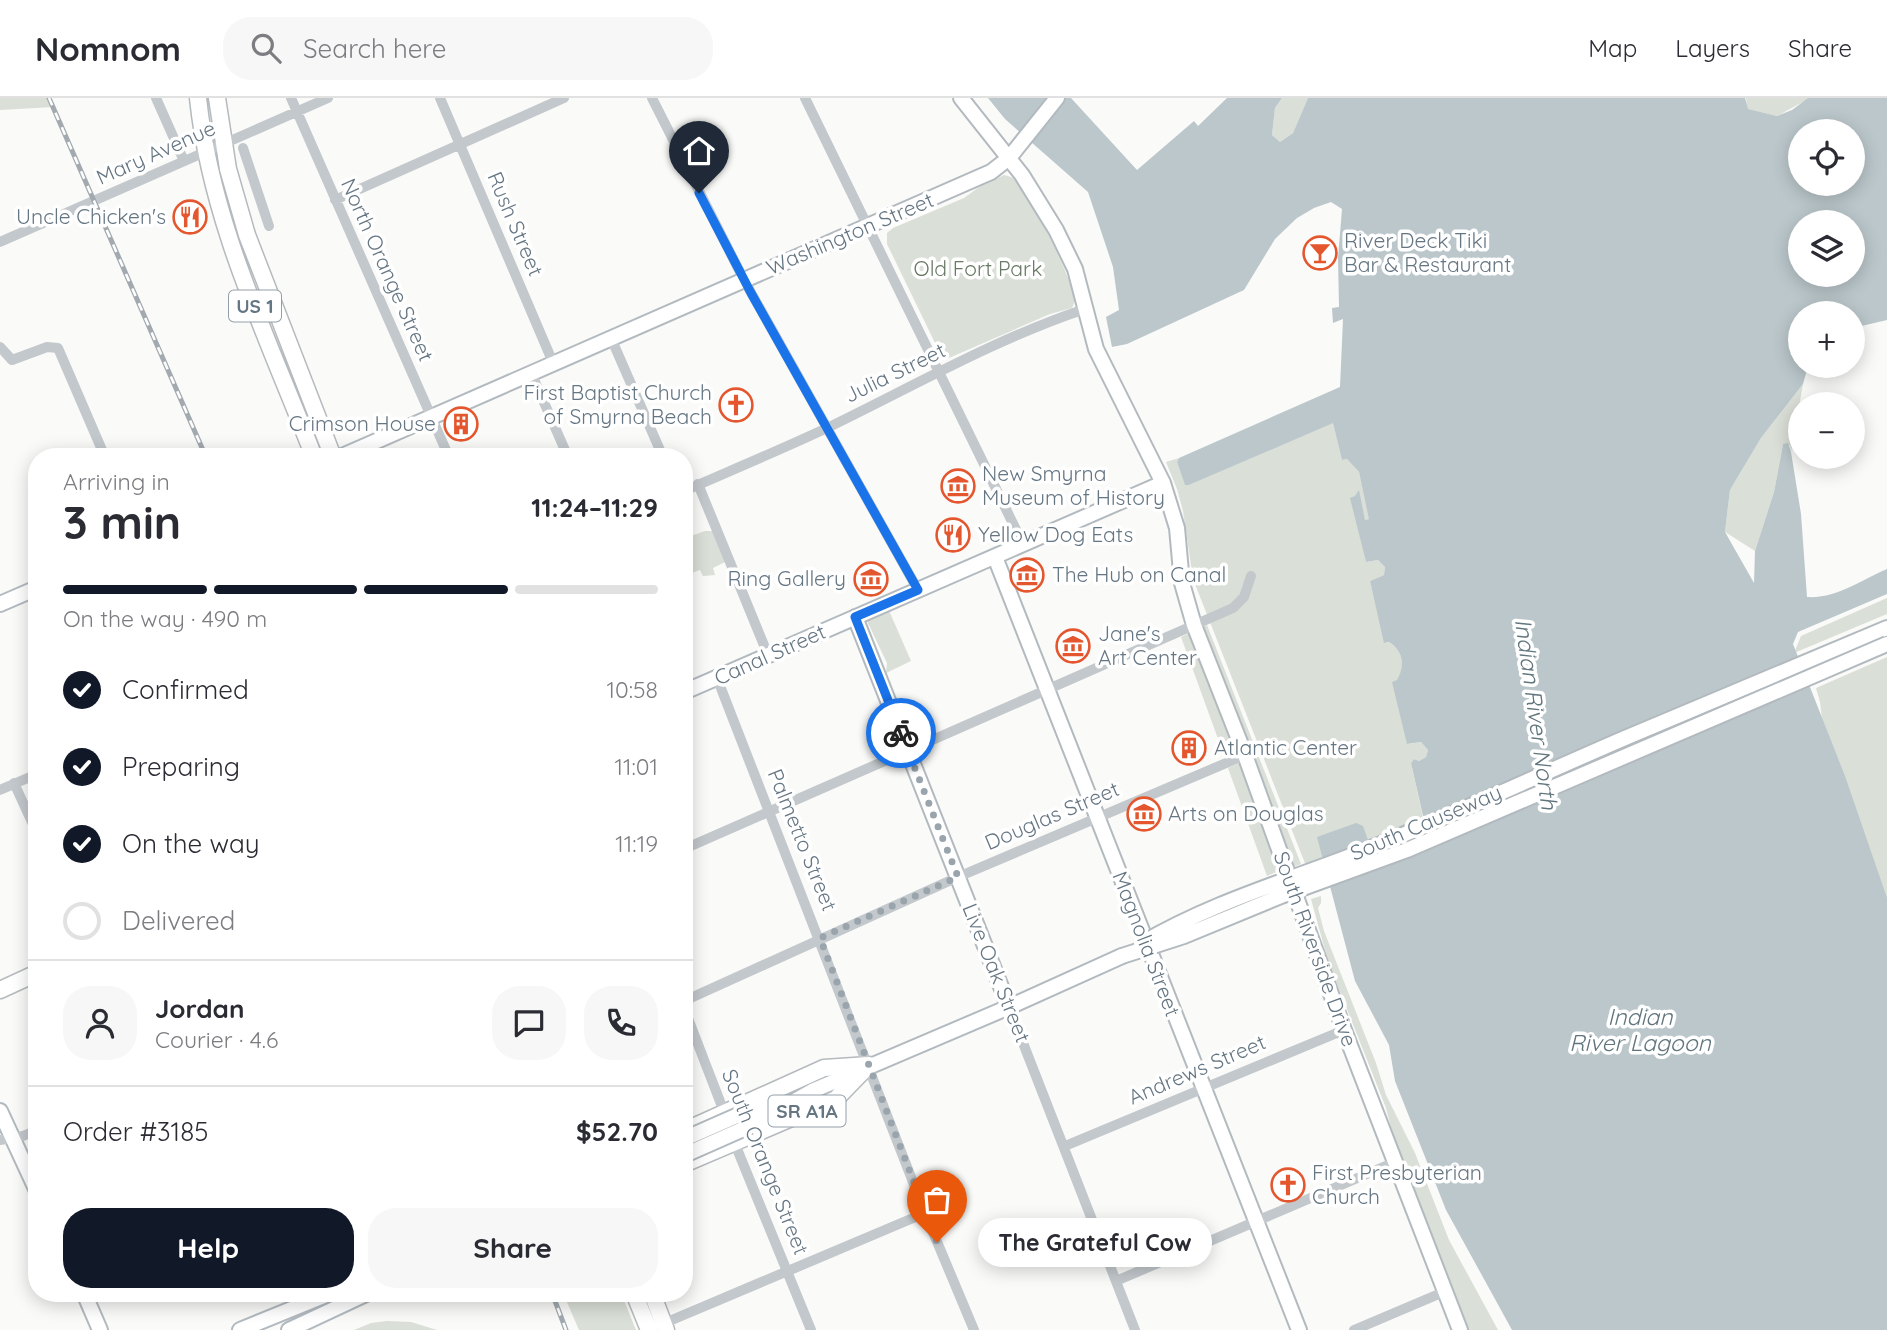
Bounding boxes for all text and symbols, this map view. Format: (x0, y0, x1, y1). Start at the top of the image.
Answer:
search box (223, 17, 713, 80)
text: Nomnom (35, 28, 181, 69)
icon: search (247, 29, 285, 67)
text: Search here (303, 32, 447, 65)
text: Map (1588, 33, 1637, 63)
text: Layers (1675, 33, 1750, 63)
text: Share (1788, 33, 1852, 63)
street label: Mary Avenue (92, 114, 219, 190)
map controls (1788, 119, 1865, 469)
button: locate (1788, 119, 1865, 196)
pin (669, 121, 729, 193)
icon: home (680, 132, 718, 170)
street label: Rush Street (482, 168, 550, 280)
street label: North Orange Street (336, 174, 440, 365)
street label: Washington Street (762, 186, 937, 280)
restaurant icon: Uncle Chicken's (171, 198, 209, 236)
place label: Uncle Chicken's (16, 203, 166, 229)
button: layers (1788, 210, 1865, 287)
place label: River Deck Tiki Bar & Restaurant (1344, 227, 1511, 277)
bar icon: River Deck Tiki Bar & Restaurant (1301, 234, 1339, 272)
park label: Old Fort Park (914, 255, 1042, 281)
road number: US 1 (229, 290, 281, 322)
button: + (1788, 301, 1865, 378)
street label: Julia Street (840, 336, 949, 408)
place label: First Baptist Church of Smyrna Beach (523, 379, 712, 429)
church icon: First Baptist Church of Smyrna Beach (717, 386, 755, 424)
button: − (1788, 392, 1865, 469)
building icon: Crimson House (442, 405, 480, 443)
place label: Crimson House (289, 410, 436, 436)
place label: New Smyrna Museum of History (982, 460, 1165, 510)
text: Arriving in (63, 467, 170, 496)
museum icon: New Smyrna Museum of History (939, 467, 977, 505)
text: 11:24–11:29 (531, 491, 658, 524)
text: 3 min (63, 493, 181, 551)
restaurant icon: Yellow Dog Eats (934, 516, 972, 554)
place label: Yellow Dog Eats (978, 521, 1133, 547)
museum icon: The Hub on Canal (1008, 556, 1046, 594)
museum icon: Ring Gallery (852, 560, 890, 598)
place label: The Hub on Canal (1052, 561, 1226, 587)
place label: Ring Gallery (728, 565, 846, 591)
text: On the way · 490 m (63, 604, 267, 633)
water label: Indian River North (1509, 617, 1564, 812)
street label: Canal Street (710, 618, 829, 690)
place label: Jane's Art Center (1098, 620, 1197, 670)
museum icon: Jane's Art Center (1054, 627, 1092, 665)
icon: check (63, 671, 101, 709)
text: Confirmed (122, 673, 249, 706)
text: 10:58 (607, 675, 658, 704)
courier (866, 698, 936, 768)
icon: bike (882, 714, 920, 752)
building icon: Atlantic Center (1170, 729, 1208, 767)
place label: Atlantic Center (1214, 734, 1357, 760)
icon: check (63, 748, 101, 786)
text: Preparing (122, 750, 240, 783)
text: 11:01 (614, 752, 658, 781)
street label: Palmetto Street (763, 765, 843, 914)
street label: Douglas Street (981, 775, 1123, 855)
street label: South Causeway (1346, 779, 1505, 866)
museum icon: Arts on Douglas (1125, 795, 1163, 833)
place label: Arts on Douglas (1168, 800, 1324, 826)
icon: check (63, 825, 101, 863)
text: On the way (122, 827, 260, 860)
text: 11:19 (615, 829, 658, 858)
street label: South Riverside Drive (1269, 847, 1363, 1050)
street label: Magnolia Street (1107, 867, 1187, 1020)
street label: Live Oak Street (957, 899, 1037, 1046)
text: Delivered (122, 904, 235, 937)
button: person (63, 986, 137, 1060)
button: chat (492, 986, 566, 1060)
button: phone (584, 986, 658, 1060)
text: Jordan (155, 992, 244, 1025)
water label: Indian River Lagoon (1569, 1002, 1712, 1057)
text: Courier · 4.6 (155, 1025, 278, 1054)
street label: Andrews Street (1124, 1028, 1269, 1110)
street label: South Orange Street (717, 1065, 815, 1258)
road number: SR A1A (768, 1096, 846, 1126)
text: Order #3185 (63, 1115, 208, 1148)
text: $52.70 (576, 1115, 658, 1148)
place label: First Presbyterian Church (1312, 1159, 1482, 1209)
church icon: First Presbyterian Church (1269, 1166, 1307, 1204)
pin (907, 1170, 967, 1242)
icon: bag (918, 1181, 956, 1219)
button: Help (63, 1208, 354, 1288)
button: Share (368, 1208, 658, 1288)
callout: The Grateful Cow (979, 1218, 1214, 1266)
text: The Grateful Cow (998, 1228, 1192, 1257)

